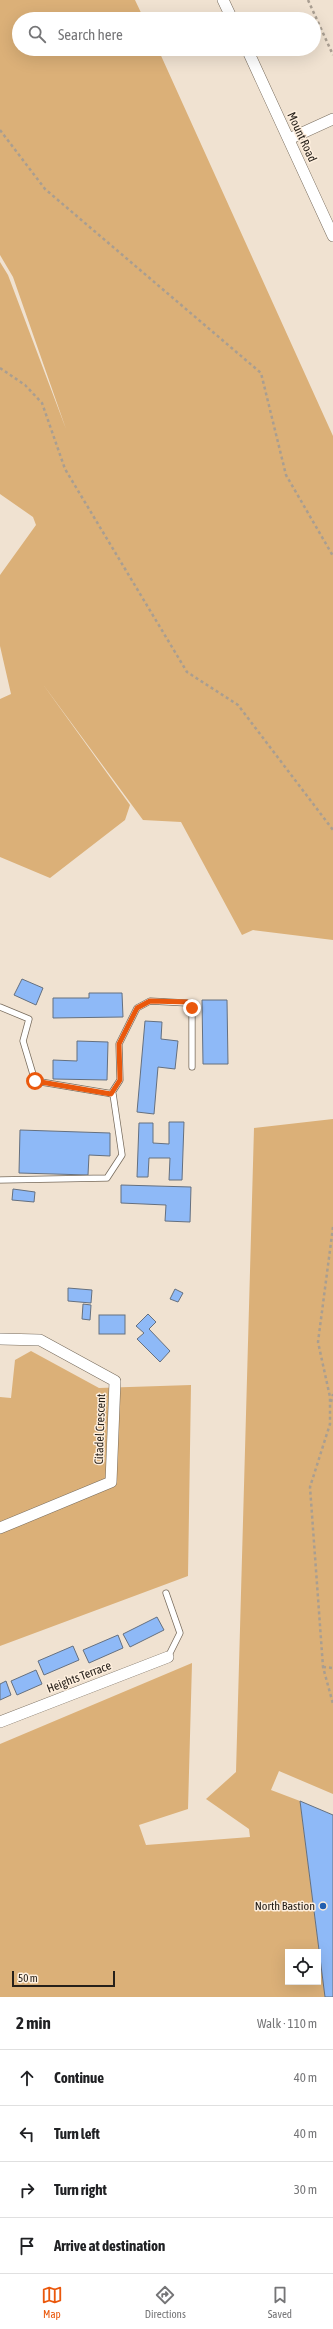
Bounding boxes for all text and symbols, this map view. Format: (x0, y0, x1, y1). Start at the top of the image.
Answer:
search box (12, 12, 321, 56)
icon: search (26, 23, 48, 45)
text: Search here (58, 26, 123, 43)
street label: Mount Road (284, 110, 320, 164)
route end (183, 999, 201, 1017)
route start (26, 1072, 44, 1090)
street label: Citadel Crescent (92, 1393, 108, 1465)
street label: Heights Terrace (45, 1658, 113, 1696)
place label: North Bastion (255, 1899, 315, 1913)
marker: North Bastion (318, 1901, 328, 1911)
map controls (285, 1949, 321, 1985)
button: locate (285, 1949, 321, 1985)
scale bar (12, 1969, 115, 1988)
text: 50 m (18, 1972, 38, 1984)
text: 2 min (16, 2013, 51, 2033)
text: Walk · 110 m (257, 2016, 317, 2031)
icon: ahead (16, 2067, 38, 2089)
text: Continue (54, 2069, 104, 2086)
text: 40 m (294, 2070, 317, 2085)
icon: left (16, 2123, 38, 2145)
text: Turn left (54, 2125, 100, 2142)
text: 40 m (294, 2126, 317, 2141)
icon: right (16, 2179, 38, 2201)
text: Turn right (54, 2181, 107, 2198)
text: 30 m (294, 2182, 317, 2197)
icon: arrive (16, 2235, 38, 2257)
text: Arrive at destination (54, 2237, 165, 2254)
tab: Map (41, 2284, 63, 2320)
tab: Directions (145, 2284, 186, 2320)
tab: Saved (268, 2284, 292, 2320)

